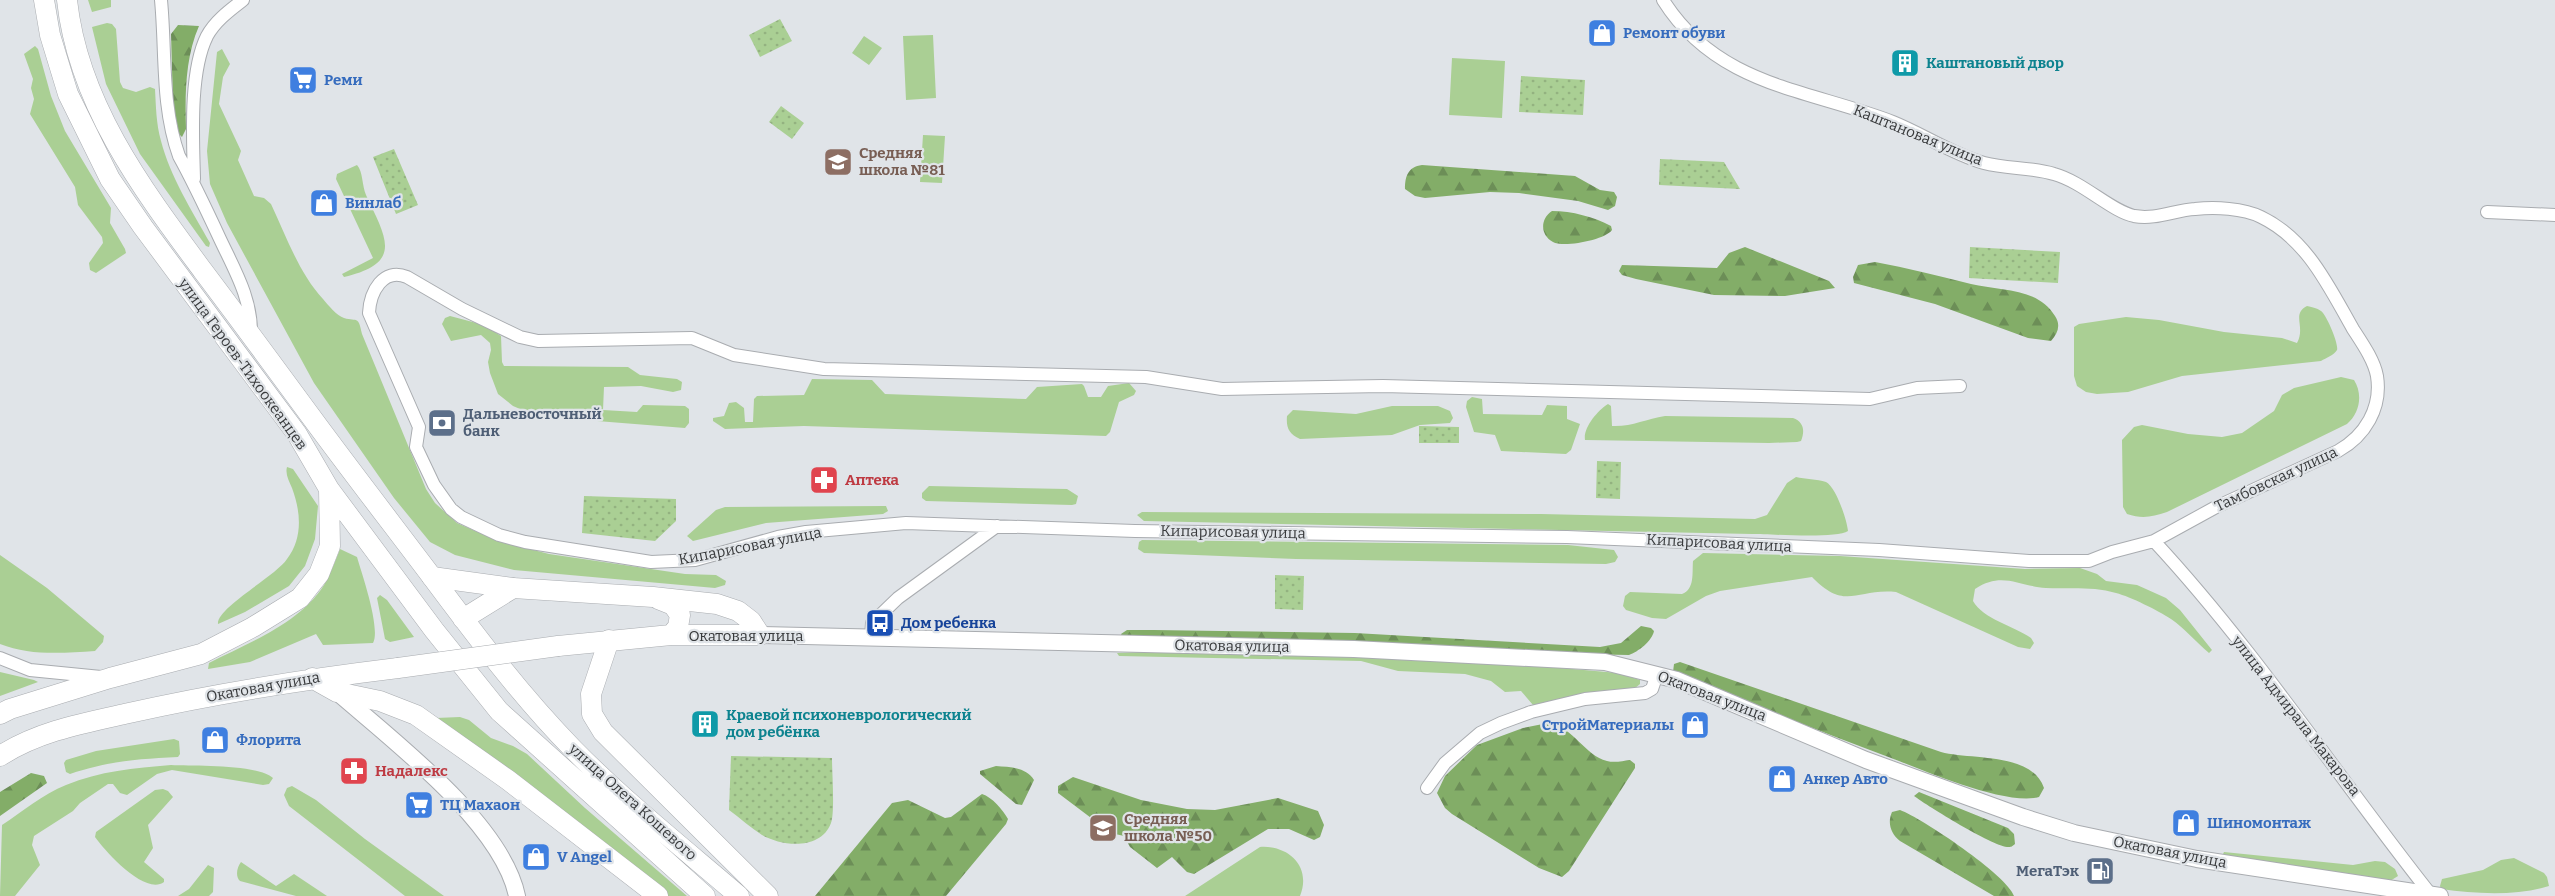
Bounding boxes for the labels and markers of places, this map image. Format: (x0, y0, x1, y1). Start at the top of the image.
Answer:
shop icon: Ремонт обуви (1586, 17, 1618, 49)
place label: Ремонт обуви (1623, 24, 1725, 42)
building icon: Каштановый двор (1889, 47, 1921, 79)
place label: Каштановый двор (1926, 54, 2064, 72)
supermarket icon: Реми (287, 64, 319, 96)
place label: Реми (324, 71, 363, 89)
place label: Средняя школа №81 (859, 144, 945, 179)
school or university icon: Средняя школа №81 (822, 146, 854, 178)
shop icon: Винлаб (308, 187, 340, 219)
place label: Винлаб (345, 194, 402, 212)
place label: Дальневосточный банк (463, 405, 602, 440)
bank icon: Дальневосточный банк (426, 407, 458, 439)
pharmacy icon: Аптека (808, 464, 840, 496)
place label: Аптека (845, 471, 900, 489)
bus stop icon: Дом ребенка (864, 607, 896, 639)
place label: Дом ребенка (901, 614, 997, 632)
place label: Краевой психоневрологический дом ребёнка (726, 706, 972, 741)
building icon: Краевой психоневрологический дом ребёнка (689, 708, 721, 740)
shop icon: СтройМатериалы (1679, 709, 1711, 741)
place label: СтройМатериалы (1542, 716, 1674, 734)
shop icon: Флорита (199, 724, 231, 756)
place label: Флорита (236, 731, 302, 749)
pharmacy icon: Надалекс (338, 755, 370, 787)
place label: Надалекс (375, 762, 448, 780)
shop icon: Анкер Авто (1766, 763, 1798, 795)
place label: Анкер Авто (1803, 770, 1888, 788)
supermarket icon: ТЦ Махаон (403, 789, 435, 821)
place label: ТЦ Махаон (440, 796, 520, 814)
shop icon: Шиномонтаж (2170, 807, 2202, 839)
place label: Средняя школа №50 (1124, 810, 1212, 845)
school or university icon: Средняя школа №50 (1087, 812, 1119, 844)
place label: Шиномонтаж (2207, 814, 2311, 832)
shop icon: V Angel (520, 841, 552, 873)
place label: V Angel (557, 848, 612, 866)
fuel station icon: МегаТэк (2084, 855, 2116, 887)
place label: МегаТэк (2016, 862, 2080, 880)

